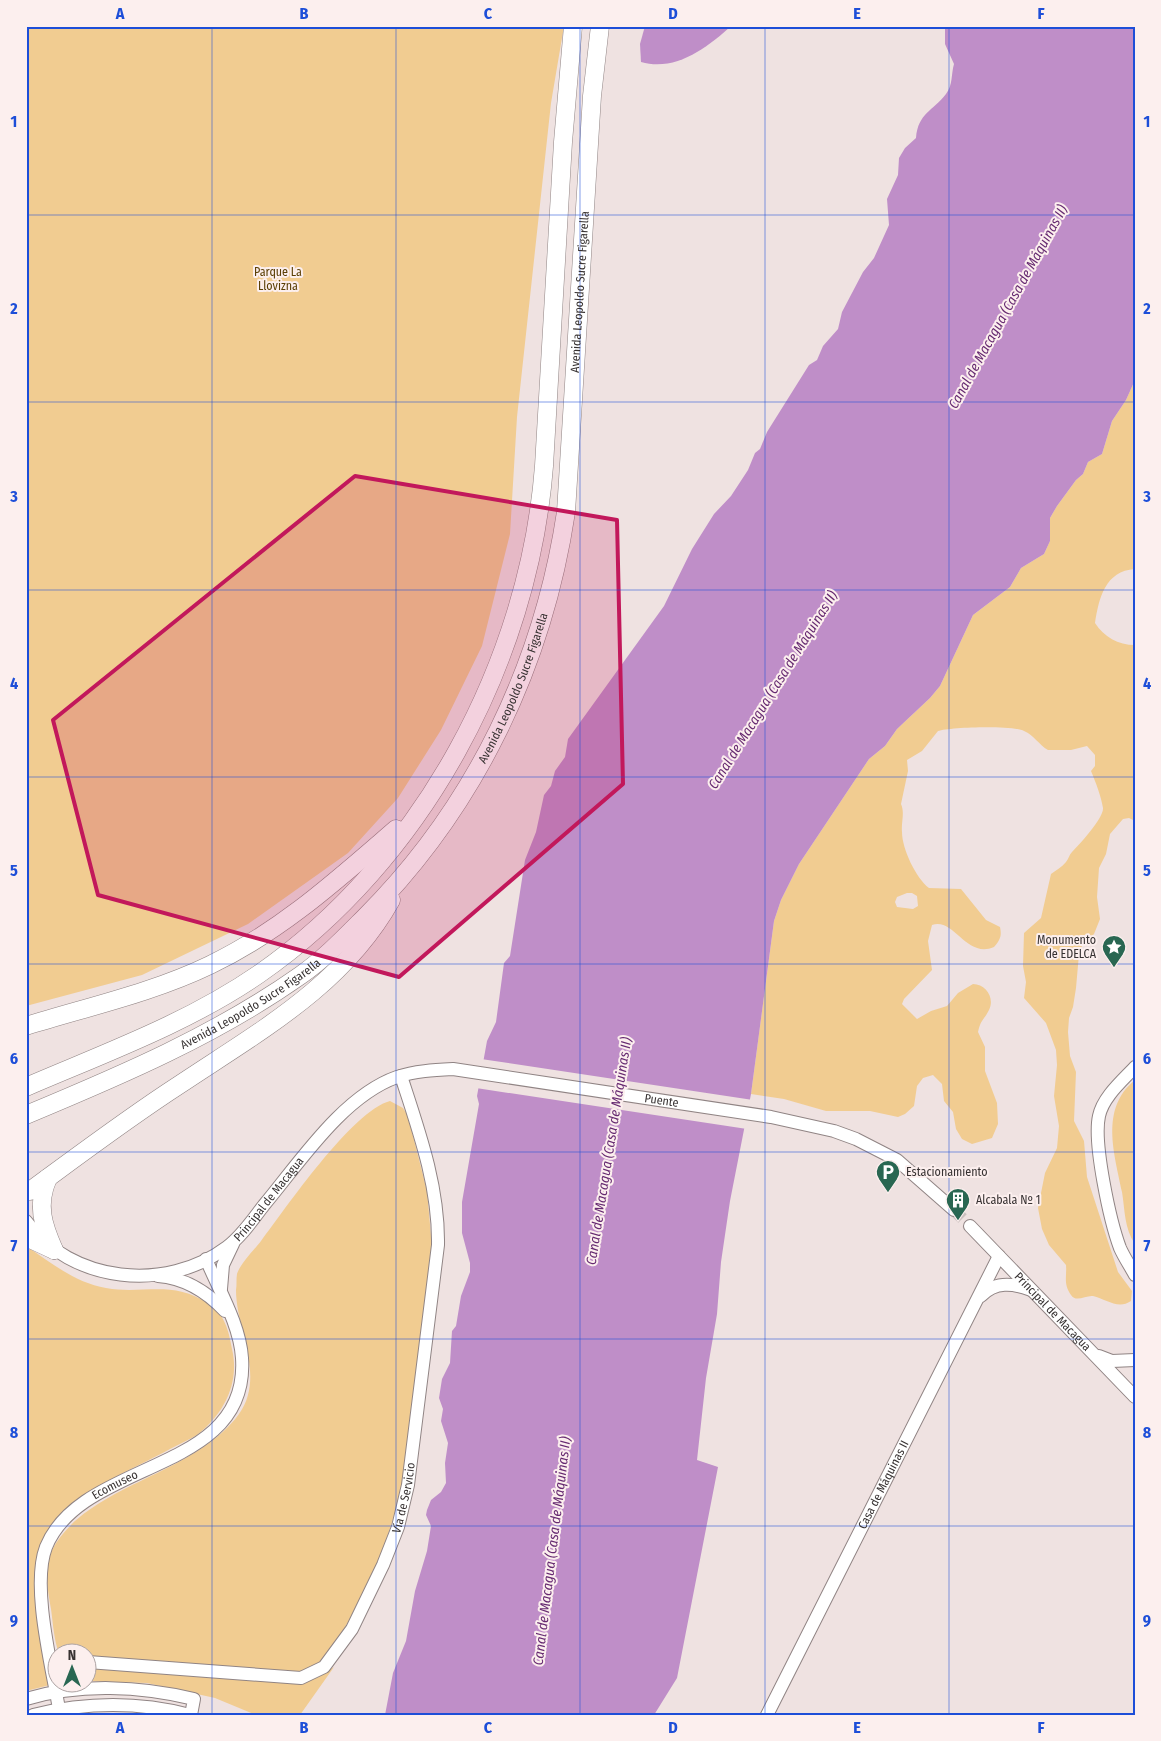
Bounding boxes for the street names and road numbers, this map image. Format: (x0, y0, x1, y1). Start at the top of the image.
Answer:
street label: Avenida Leopoldo Sucre Figarella (568, 211, 592, 373)
street label: Avenida Leopoldo Sucre Figarella (475, 611, 550, 766)
street label: Avenida Leopoldo Sucre Figarella (178, 956, 324, 1052)
street label: Puente (644, 1091, 680, 1110)
street label: Principal de Macagua (231, 1154, 307, 1244)
street label: Principal de Macagua (1011, 1269, 1094, 1354)
street label: Casa de Máquinas II (855, 1438, 912, 1531)
street label: Vía de Servicio (389, 1462, 418, 1535)
street label: Ecomuseo (89, 1467, 140, 1502)

